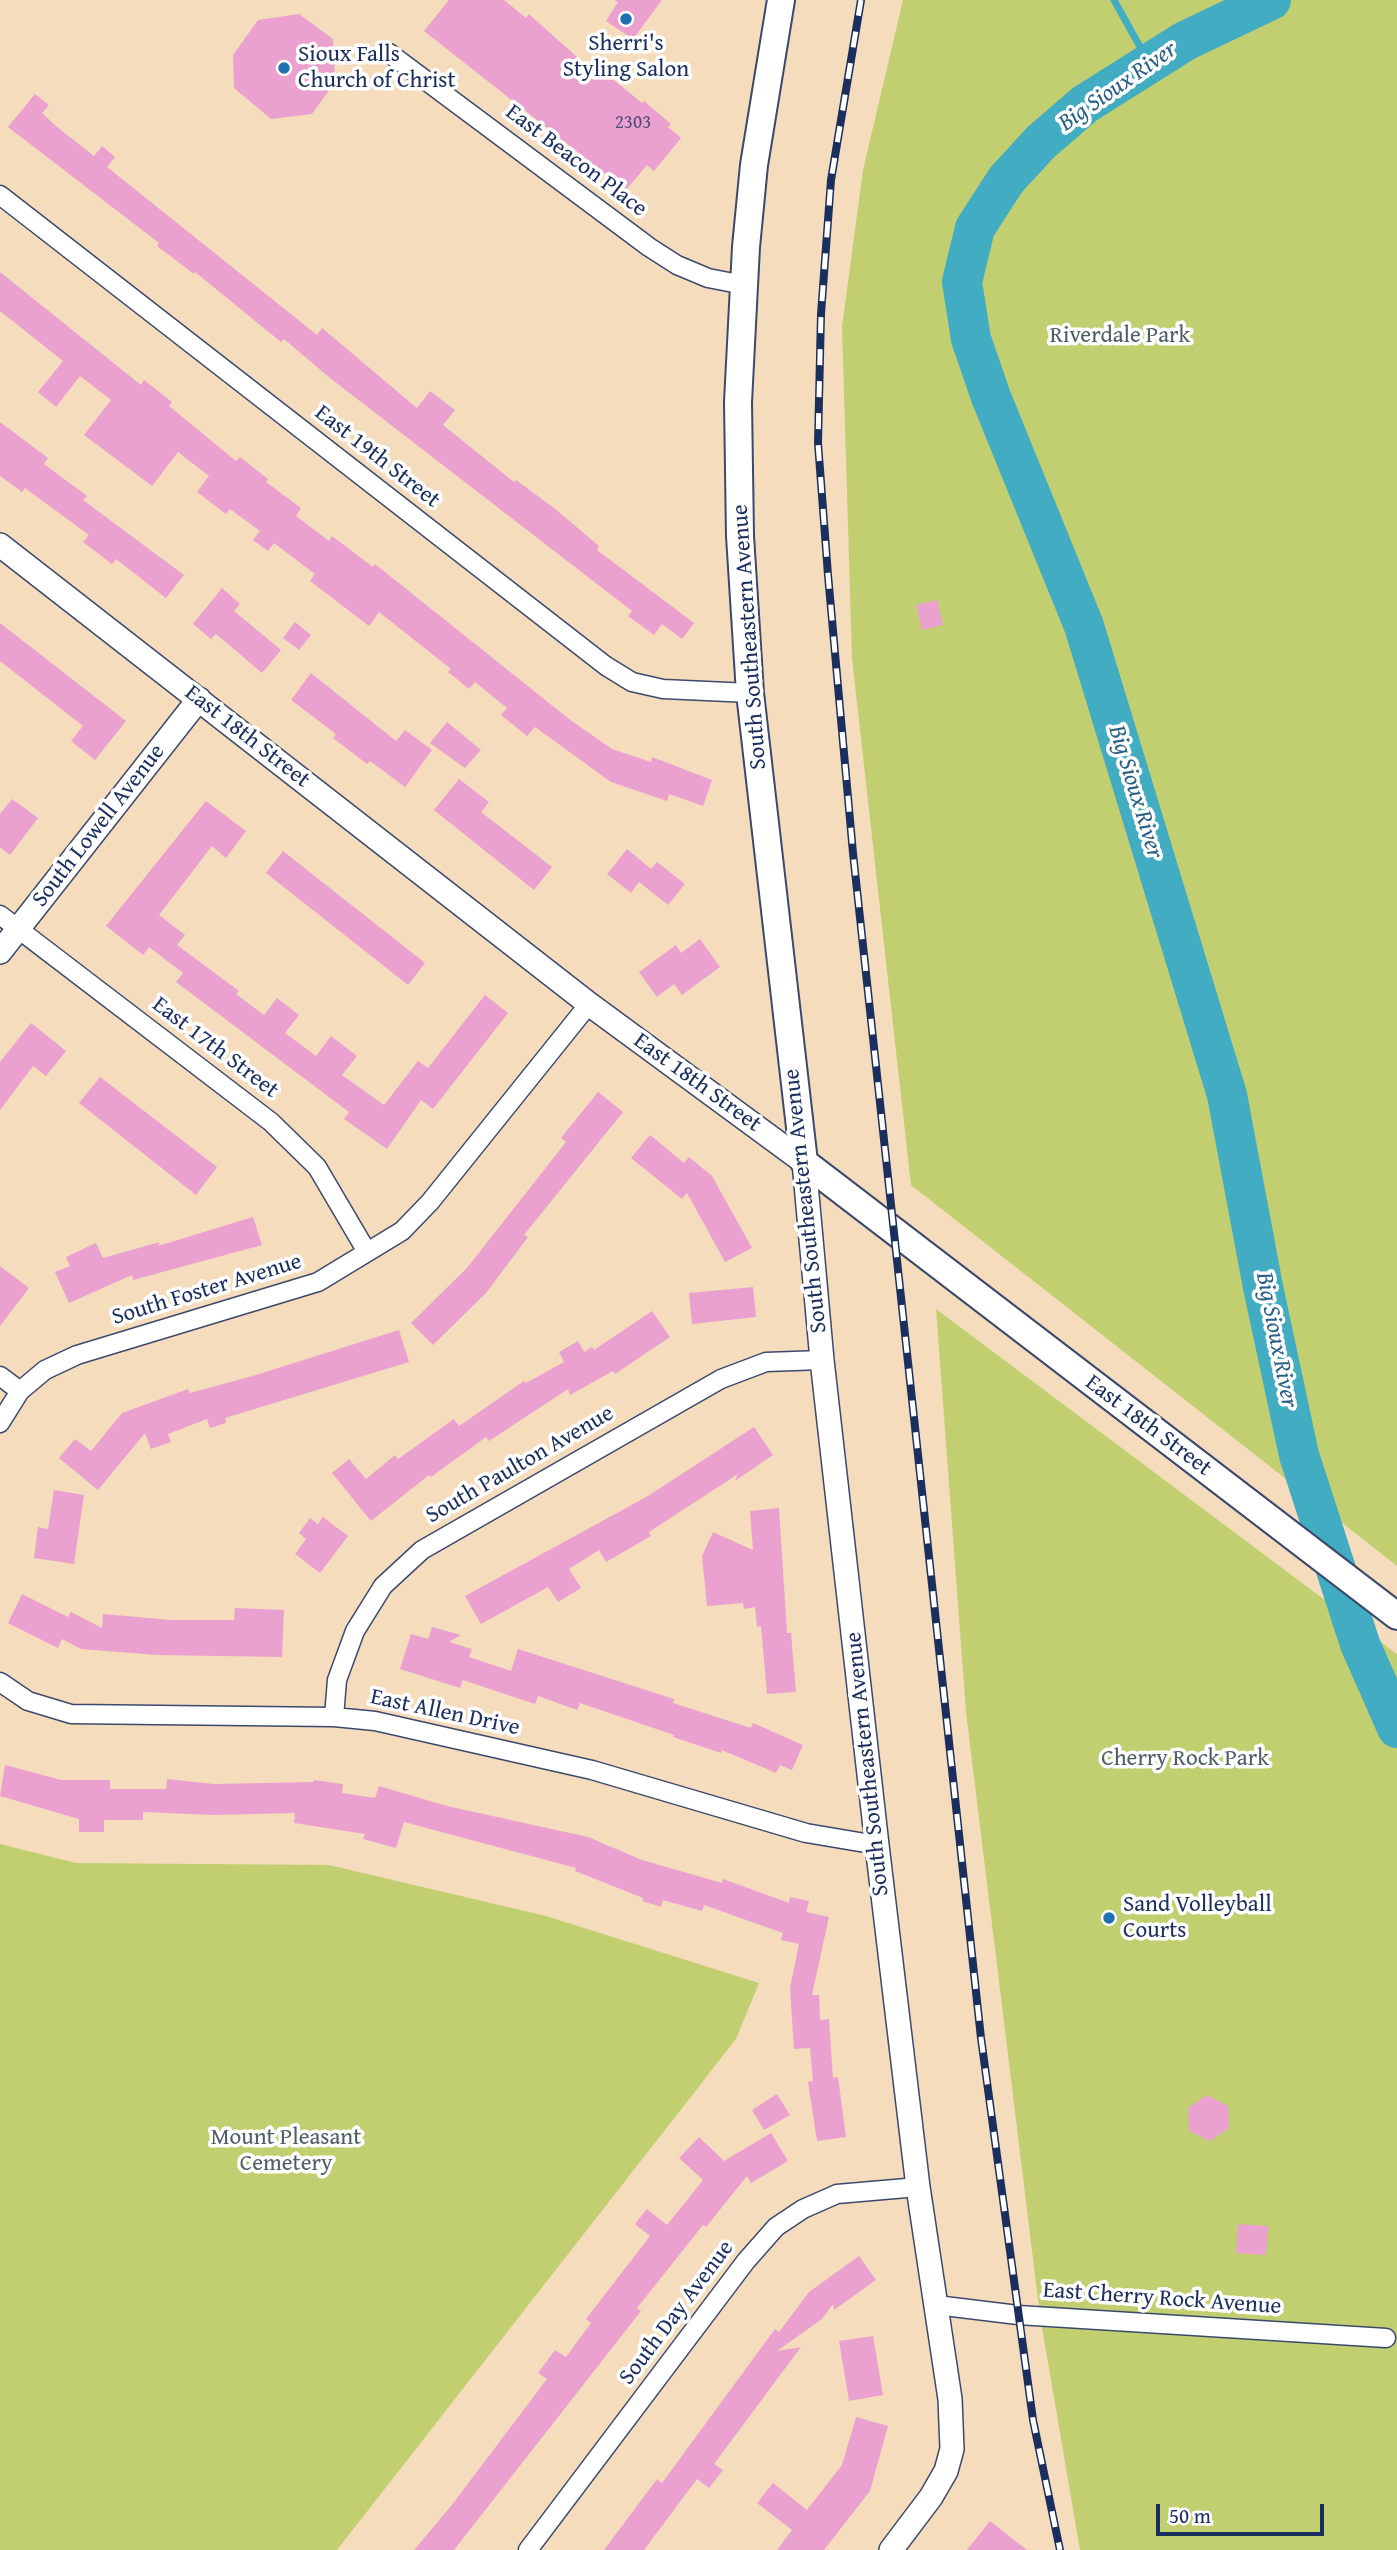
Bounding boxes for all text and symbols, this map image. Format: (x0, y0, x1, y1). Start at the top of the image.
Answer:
marker: Sherri's Styling Salon (618, 11, 634, 27)
place label: Sherri's Styling Salon (563, 30, 689, 84)
water label: Big Sioux River (1053, 36, 1183, 138)
place label: Sioux Falls Church of Christ (298, 41, 456, 95)
marker: Sioux Falls Church of Christ (276, 60, 292, 76)
street label: East Beacon Place (500, 99, 652, 223)
house number: 2303 (615, 112, 651, 134)
park label: Riverdale Park (1050, 322, 1190, 350)
street label: East 19th Street (309, 400, 445, 514)
street label: South Southeastern Avenue (727, 503, 773, 771)
street label: East 18th Street (179, 680, 315, 794)
water label: Big Sioux River (1101, 722, 1169, 862)
street label: South Lowell Avenue (27, 739, 171, 913)
street label: East 17th Street (146, 991, 284, 1105)
street label: East 18th Street (628, 1027, 766, 1139)
street label: South Southeastern Avenue (778, 1067, 834, 1335)
street label: South Foster Avenue (109, 1248, 305, 1332)
water label: Big Sioux River (1249, 1270, 1303, 1410)
street label: East 18th Street (1079, 1369, 1217, 1483)
street label: South Paulton Avenue (421, 1400, 619, 1530)
street label: South Southeastern Avenue (840, 1630, 896, 1898)
street label: East Allen Drive (368, 1684, 522, 1742)
park label: Cherry Rock Park (1101, 1745, 1269, 1773)
place label: Sand Volleyball Courts (1123, 1891, 1272, 1945)
marker: Sand Volleyball Courts (1101, 1910, 1117, 1926)
park label: Mount Pleasant Cemetery (211, 2124, 361, 2178)
street label: South Day Avenue (614, 2235, 740, 2391)
street label: East Cherry Rock Avenue (1042, 2277, 1282, 2321)
scale bar (1159, 2490, 1327, 2534)
text: 50 m (1169, 2500, 1211, 2531)

